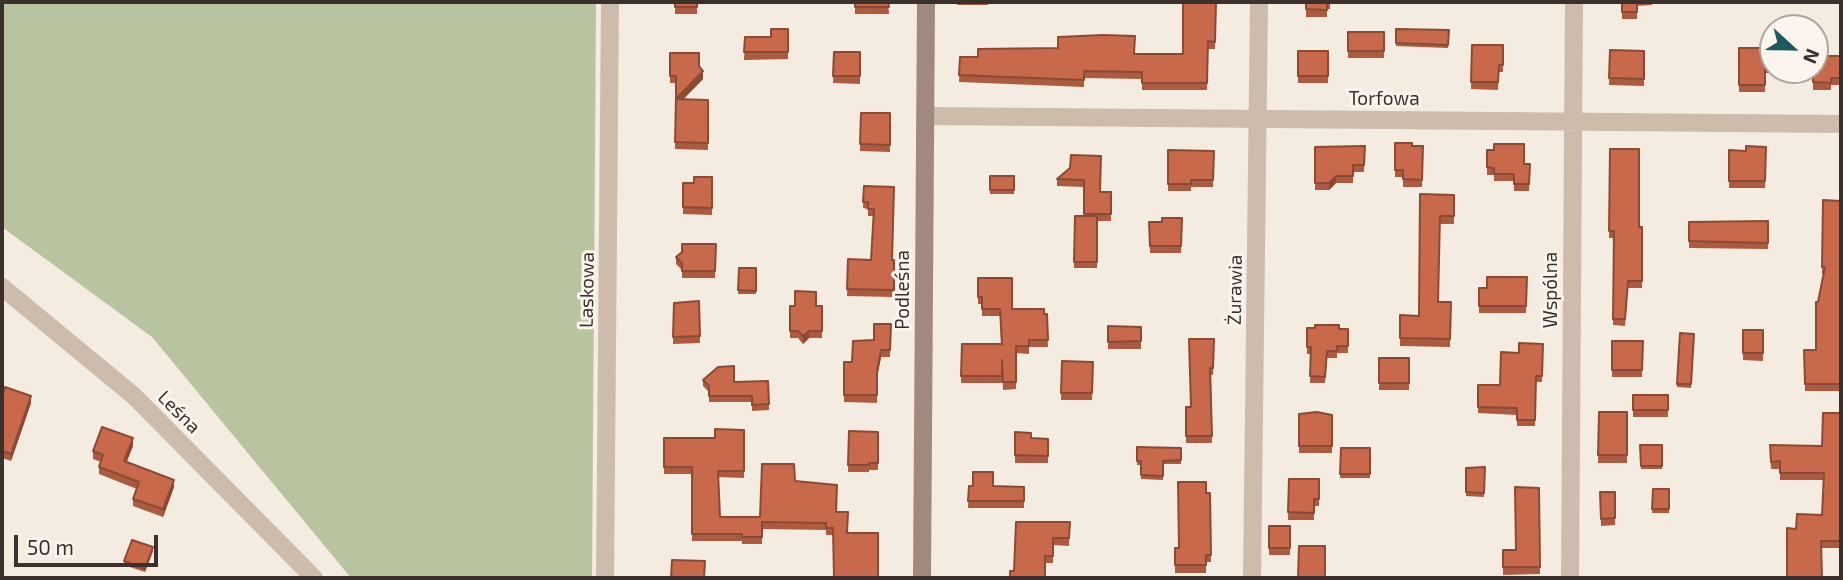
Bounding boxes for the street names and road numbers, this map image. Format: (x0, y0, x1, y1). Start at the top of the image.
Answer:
street label: Torfowa (1348, 88, 1420, 110)
street label: Podleśna (892, 250, 914, 330)
street label: Laskowa (575, 252, 599, 328)
street label: Wspólna (1540, 252, 1562, 328)
street label: Żurawia (1223, 255, 1247, 325)
street label: Leśna (153, 386, 205, 438)

